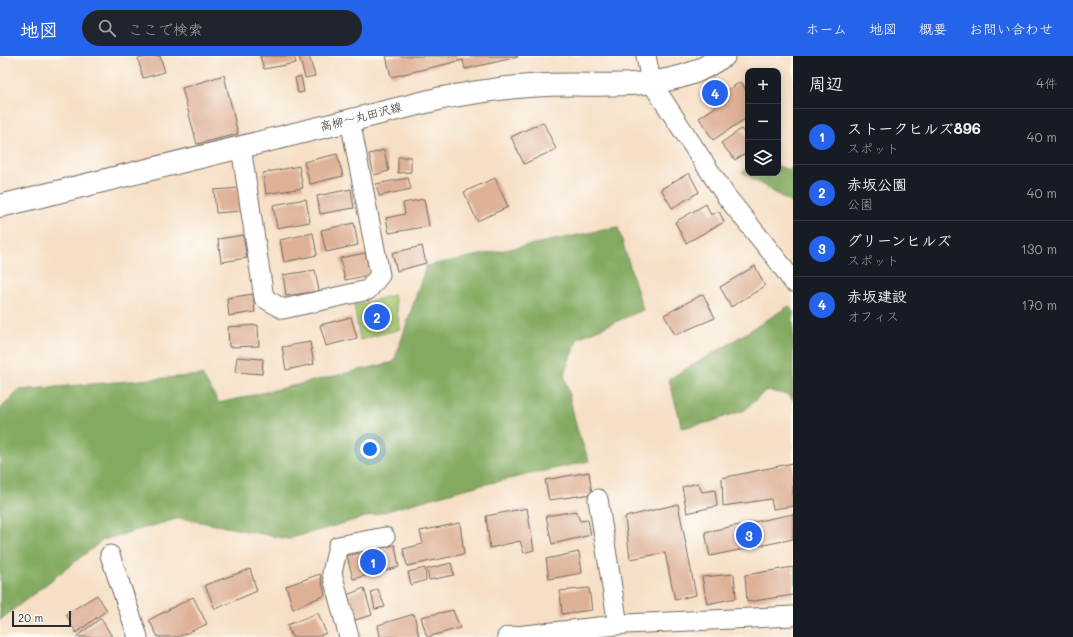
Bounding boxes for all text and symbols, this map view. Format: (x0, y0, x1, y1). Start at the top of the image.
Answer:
search box (82, 10, 362, 46)
text: 地図 (20, 17, 58, 42)
icon: search (96, 17, 118, 39)
text: ここで検索 (128, 19, 203, 39)
text: ホーム (806, 19, 847, 38)
text: 地図 (869, 19, 897, 38)
text: 概要 (919, 19, 947, 38)
text: お問い合わせ (969, 19, 1053, 38)
map controls (745, 68, 781, 176)
button: + (745, 68, 781, 104)
text: 周辺 (809, 72, 843, 94)
text: 4件 (1036, 74, 1057, 91)
pin: 4 (702, 78, 728, 108)
street label: 高柳～丸田沢線 (318, 98, 403, 134)
button: − (745, 104, 781, 140)
text: ストークヒルズ896 (847, 118, 981, 138)
text: 1 (819, 128, 825, 145)
text: 40 m (1027, 128, 1057, 145)
text: スポット (847, 139, 899, 156)
button: layers (745, 140, 781, 176)
text: 赤坂公園 (847, 174, 907, 194)
text: 2 (818, 184, 826, 201)
text: 40 m (1027, 184, 1057, 201)
text: 公園 (847, 195, 873, 212)
text: グリーンヒルズ (847, 230, 951, 250)
text: 3 (818, 240, 826, 257)
text: 130 m (1021, 240, 1057, 257)
text: スポット (847, 251, 899, 268)
text: 赤坂建設 (847, 286, 907, 306)
text: 4 (818, 296, 826, 313)
text: 170 m (1021, 296, 1057, 313)
pin: 2 (364, 302, 390, 332)
text: オフィス (847, 307, 899, 324)
your location (360, 439, 380, 459)
pin: 3 (736, 520, 762, 550)
pin: 1 (360, 547, 386, 577)
scale bar (12, 609, 71, 628)
text: 20 m (18, 610, 43, 625)

